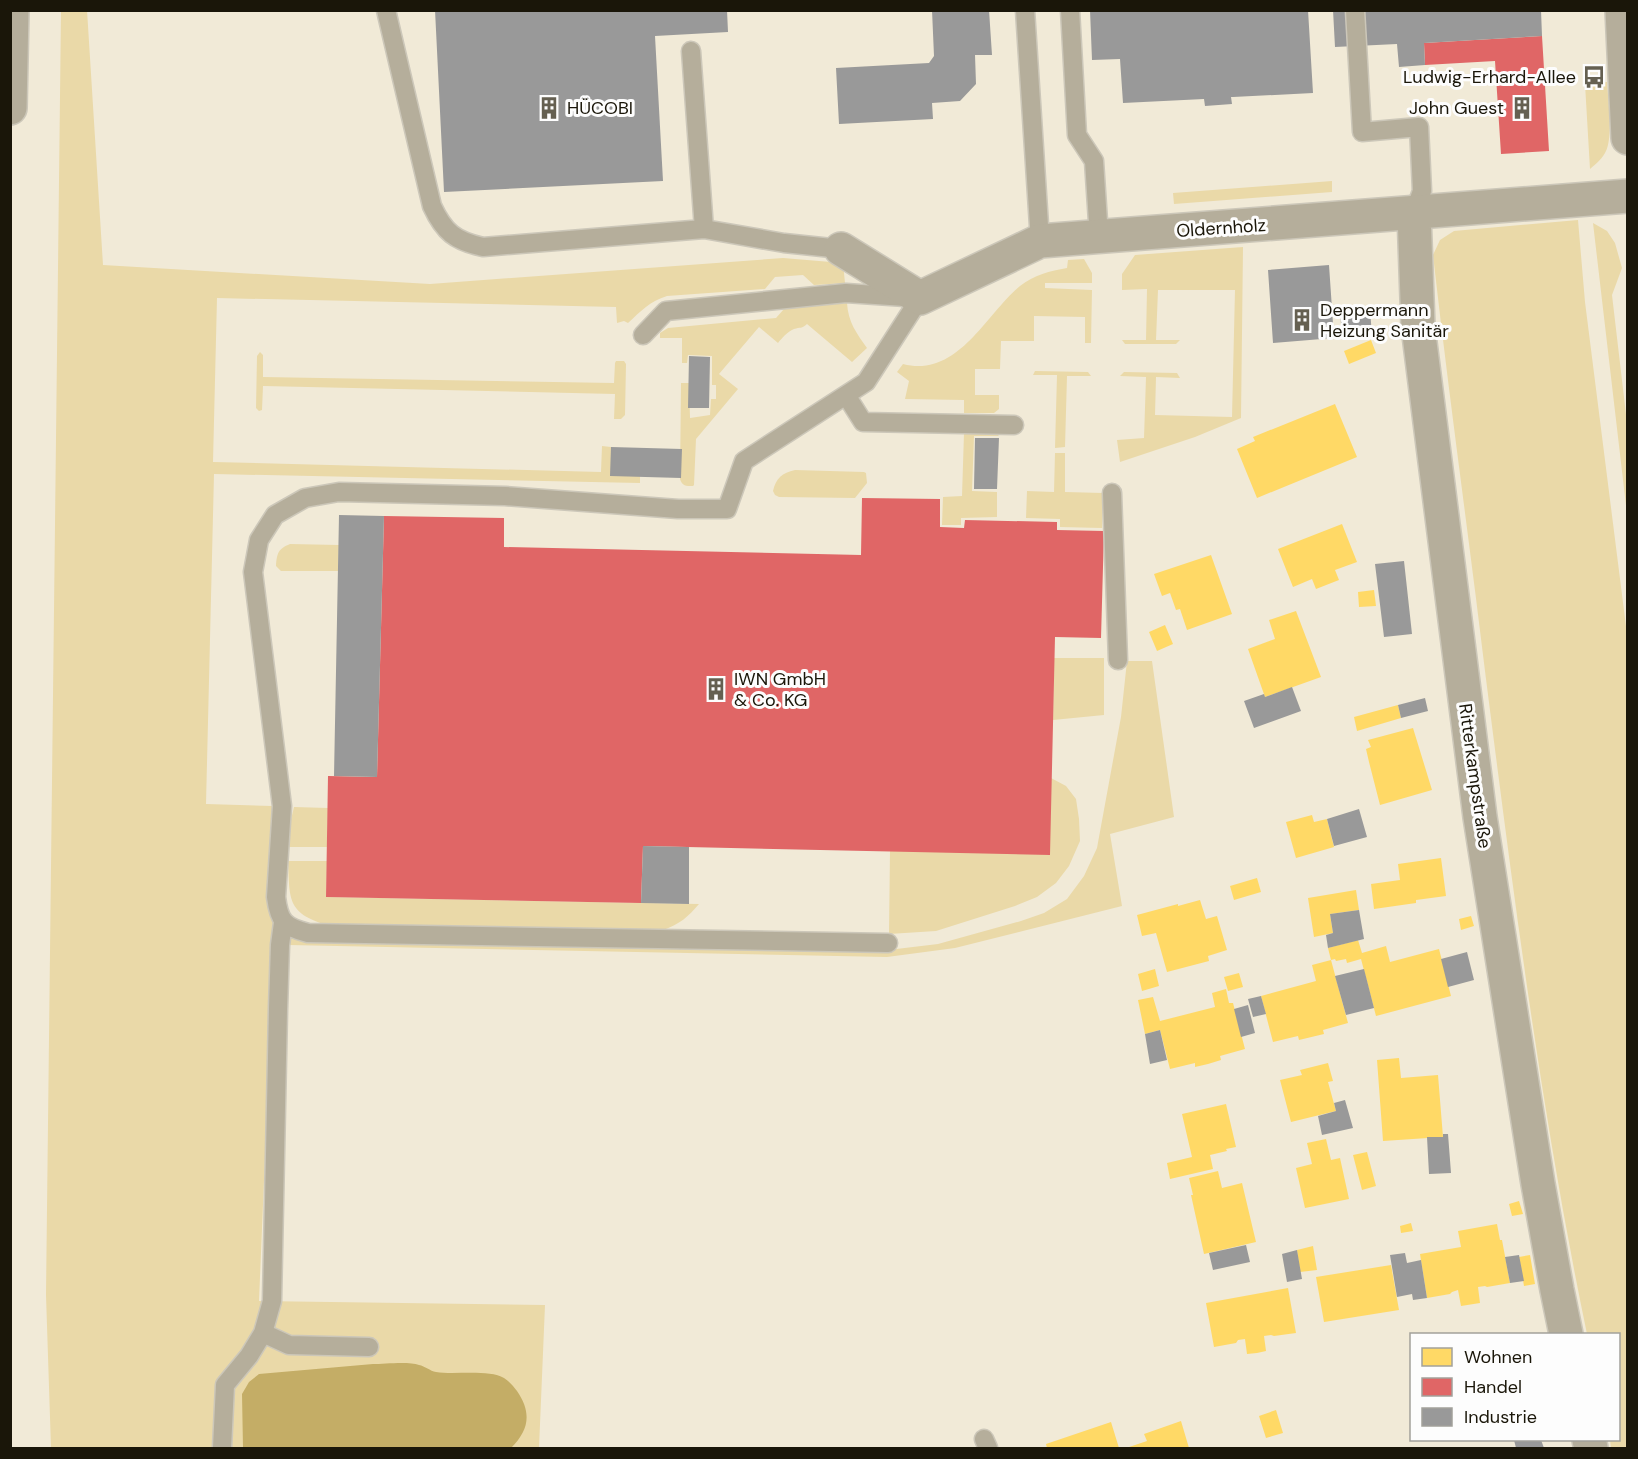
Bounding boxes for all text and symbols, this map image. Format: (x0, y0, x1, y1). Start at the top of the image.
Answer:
bus stop icon: Ludwig-Erhard-Allee (1581, 64, 1607, 90)
place label: Ludwig-Erhard-Allee (1403, 65, 1576, 89)
building icon: HÜCOBI (536, 95, 562, 121)
building icon: John Guest (1509, 95, 1535, 121)
place label: HÜCOBI (567, 96, 633, 120)
place label: John Guest (1409, 96, 1504, 120)
street label: Oldernholz (1175, 213, 1267, 243)
place label: Deppermann Heizung Sanitär (1320, 298, 1449, 343)
building icon: Deppermann Heizung Sanitär (1289, 307, 1315, 333)
place label: IWN GmbH & Co. KG (734, 667, 826, 712)
building icon: IWN GmbH & Co. KG (703, 676, 729, 702)
street label: Ritterkampstraße (1453, 702, 1497, 850)
legend (1410, 1333, 1620, 1441)
text: Wohnen (1464, 1345, 1532, 1369)
text: Handel (1464, 1375, 1522, 1399)
text: Industrie (1464, 1405, 1537, 1429)

